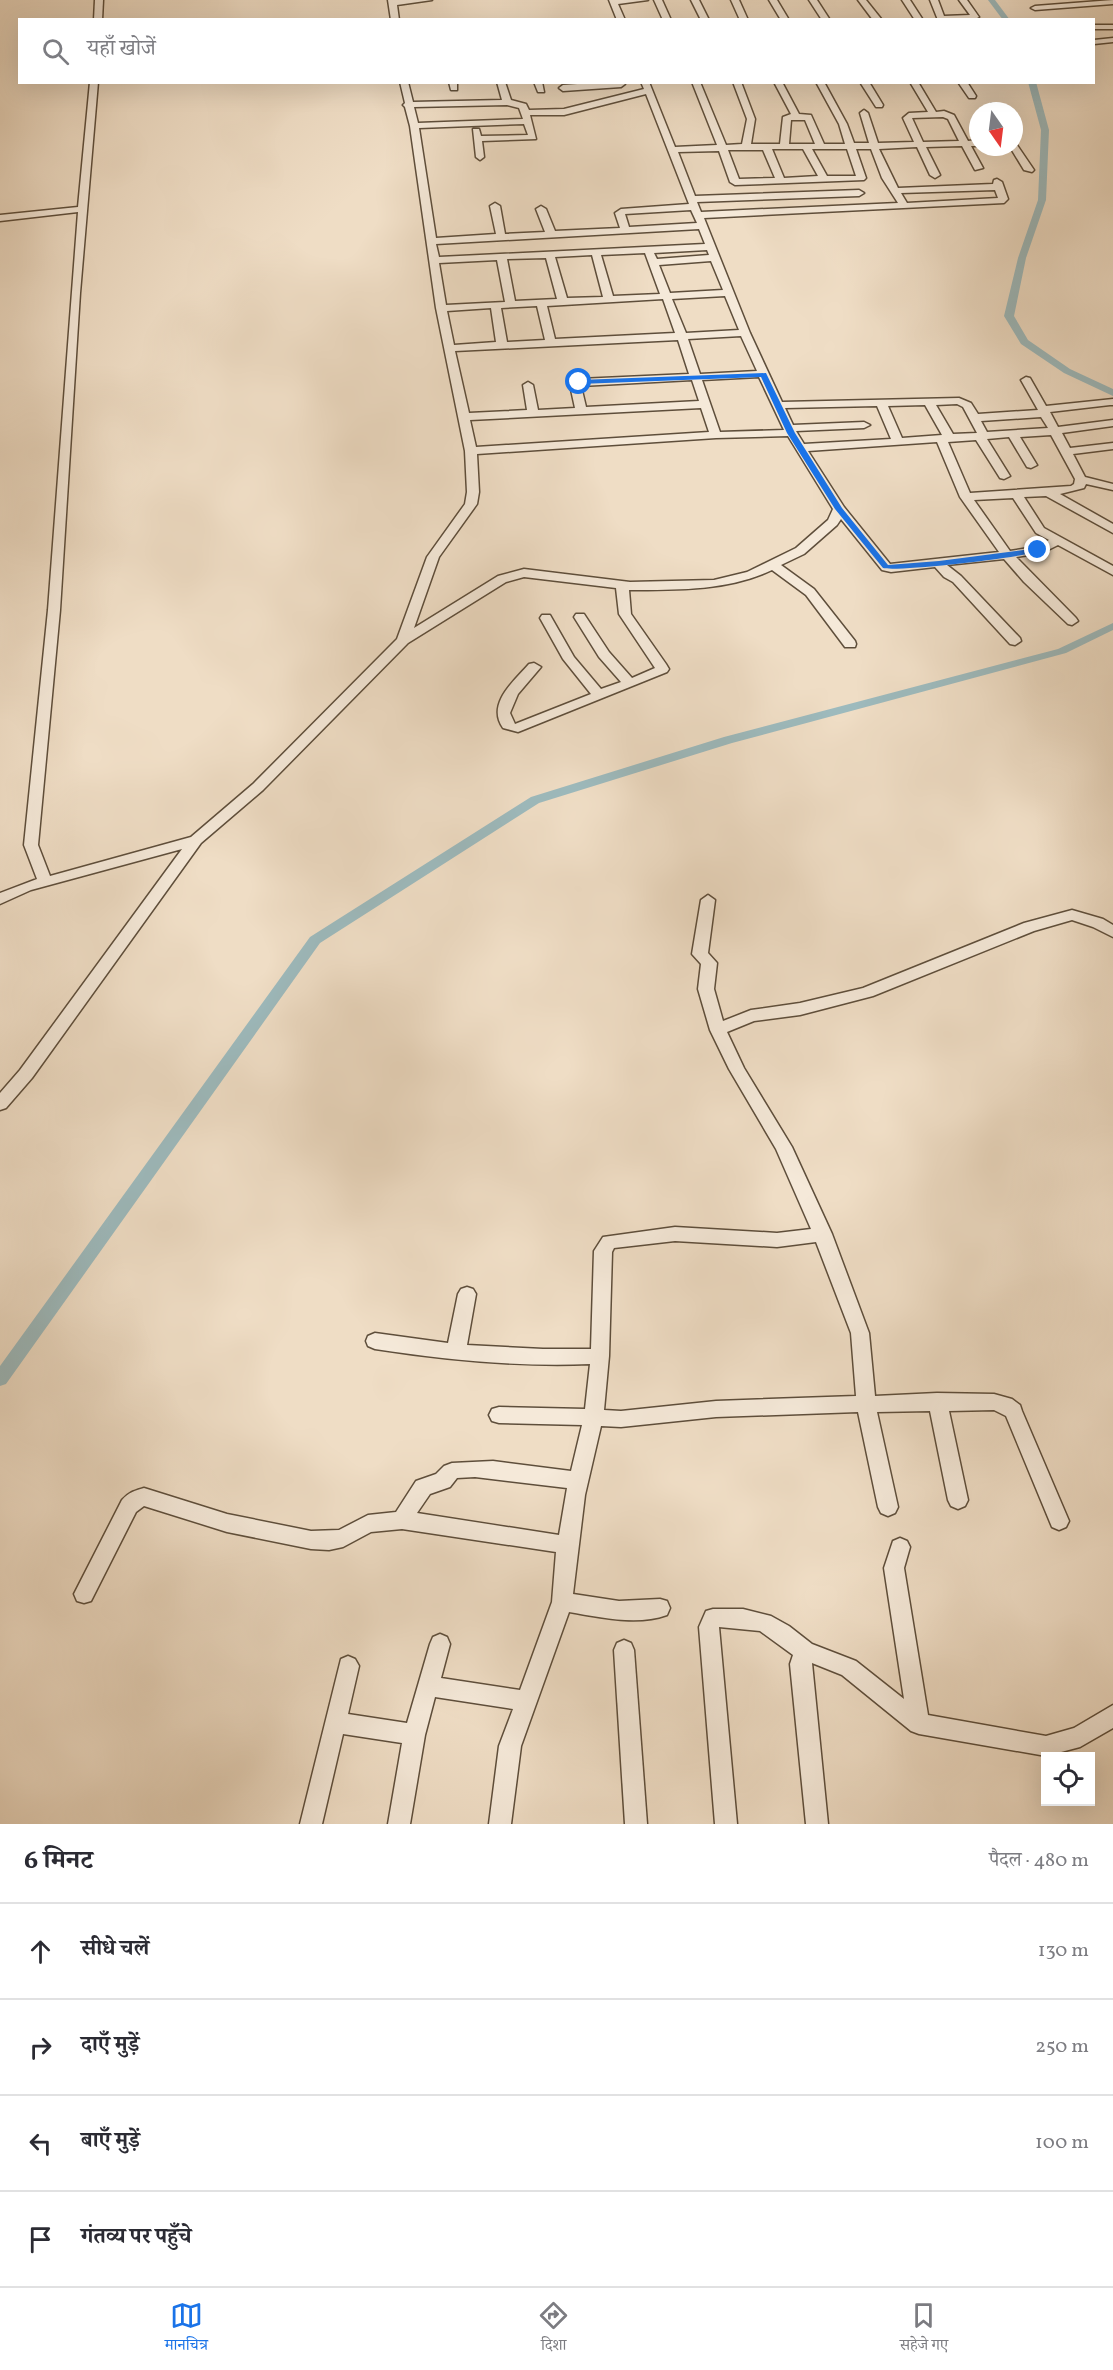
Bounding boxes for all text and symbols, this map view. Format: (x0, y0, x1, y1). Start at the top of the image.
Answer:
search box (18, 18, 1095, 84)
text: यहाँ खोजें (87, 34, 156, 65)
icon: search (39, 35, 72, 68)
north arrow (969, 102, 1023, 156)
route start (565, 368, 591, 394)
route end (1024, 536, 1050, 562)
map controls (1041, 1752, 1095, 1806)
button: locate (1041, 1752, 1095, 1806)
text: 6 मिनट (24, 1843, 93, 1879)
text: पैदल · 480 m (989, 1847, 1089, 1875)
text: सीधे चलें (81, 1934, 149, 1965)
icon: ahead (24, 1935, 57, 1968)
text: 130 m (1038, 1937, 1089, 1965)
text: दाएँ मुड़ें (81, 2030, 139, 2061)
icon: right (24, 2031, 57, 2064)
text: 250 m (1035, 2033, 1089, 2061)
text: बाएँ मुड़ें (81, 2126, 140, 2157)
icon: left (24, 2127, 57, 2160)
text: 100 m (1035, 2129, 1089, 2157)
text: गंतव्य पर पहुँचे (81, 2222, 192, 2253)
icon: arrive (24, 2223, 57, 2256)
tab: मानचित्र (165, 2299, 208, 2360)
tab: दिशा (537, 2299, 570, 2360)
tab: सहेजे गए (900, 2299, 948, 2360)

